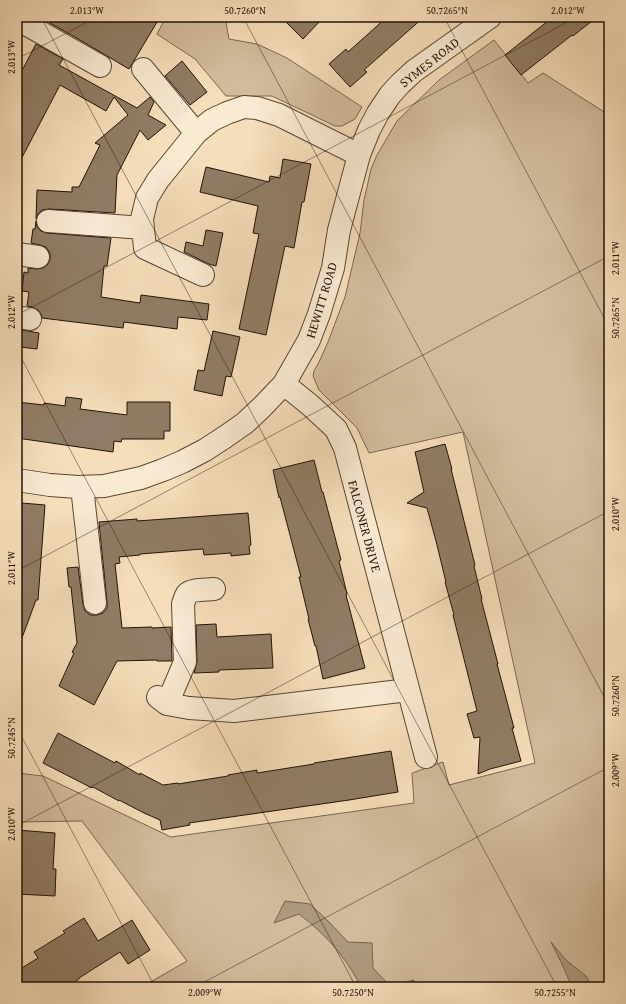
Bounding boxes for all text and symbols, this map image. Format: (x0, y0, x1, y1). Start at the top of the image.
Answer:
text: 2.013°W (70, 3, 104, 18)
text: 50.7260°N (224, 3, 266, 18)
text: 50.7265°N (426, 3, 468, 18)
text: 2.012°W (551, 3, 585, 18)
street label: SYMES ROAD (395, 33, 463, 92)
text: 2.013°W (4, 40, 19, 74)
text: 2.011°W (608, 241, 623, 275)
street label: HEWITT ROAD (301, 260, 342, 340)
text: 2.012°W (4, 295, 19, 329)
text: 50.7265°N (608, 297, 623, 339)
street label: FALCONER DRIVE (343, 478, 386, 575)
text: 2.010°W (608, 497, 623, 531)
text: 2.011°W (4, 551, 19, 585)
text: 50.7260°N (608, 675, 623, 717)
text: 50.7245°N (4, 717, 19, 759)
text: 2.009°W (608, 753, 623, 787)
text: 2.010°W (4, 807, 19, 841)
text: 2.009°W (188, 985, 222, 1000)
text: 50.7250°N (332, 985, 374, 1000)
text: 50.7255°N (534, 985, 576, 1000)

